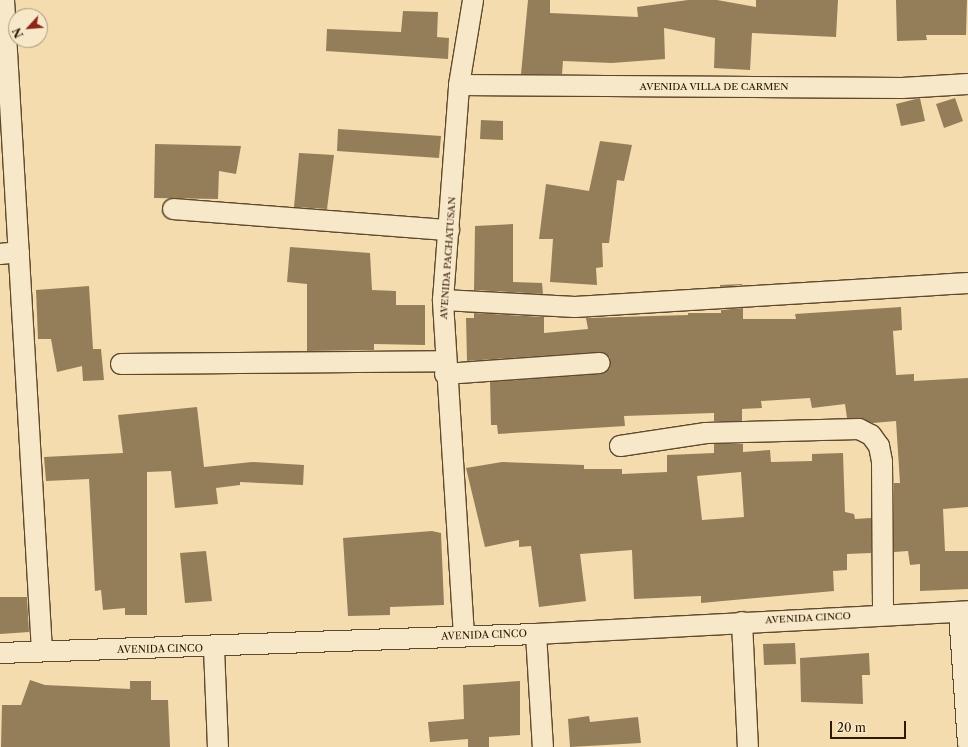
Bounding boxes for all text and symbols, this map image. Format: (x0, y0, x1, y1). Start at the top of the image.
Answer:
north arrow (8, 8, 48, 48)
text: N (10, 25, 27, 40)
street label: AVENIDA VILLA DE CARMEN (639, 81, 789, 93)
street label: AVENIDA PACHATUSAN (438, 196, 458, 320)
street label: AVENIDA CINCO (765, 610, 851, 626)
street label: AVENIDA CINCO (441, 627, 527, 643)
street label: AVENIDA CINCO (117, 642, 203, 656)
scale bar (832, 713, 908, 739)
text: 20 m (837, 720, 866, 735)

